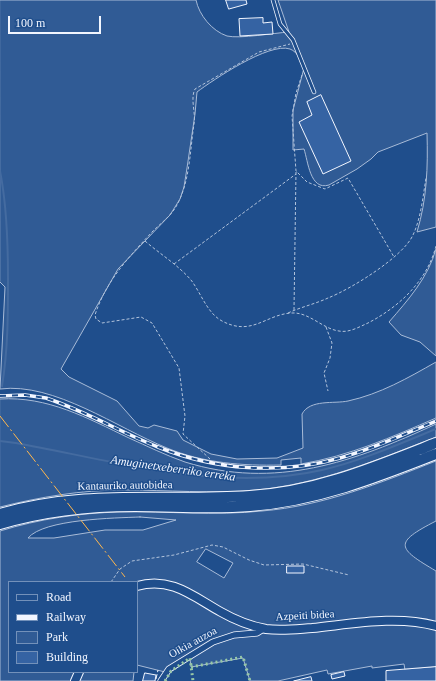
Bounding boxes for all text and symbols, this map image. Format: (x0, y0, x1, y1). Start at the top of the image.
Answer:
scale bar (10, 8, 103, 34)
text: 100 m (15, 16, 45, 30)
water label: Amuginetxeberriko erreka (110, 453, 236, 485)
street label: Kantauriko autobidea (77, 479, 173, 493)
legend (8, 581, 138, 673)
text: Road (46, 590, 71, 604)
street label: Azpeiti bidea (275, 608, 335, 624)
text: Railway (46, 610, 86, 624)
street label: Oikia auzoa (167, 624, 219, 662)
text: Park (46, 630, 68, 644)
text: Building (46, 650, 88, 664)

